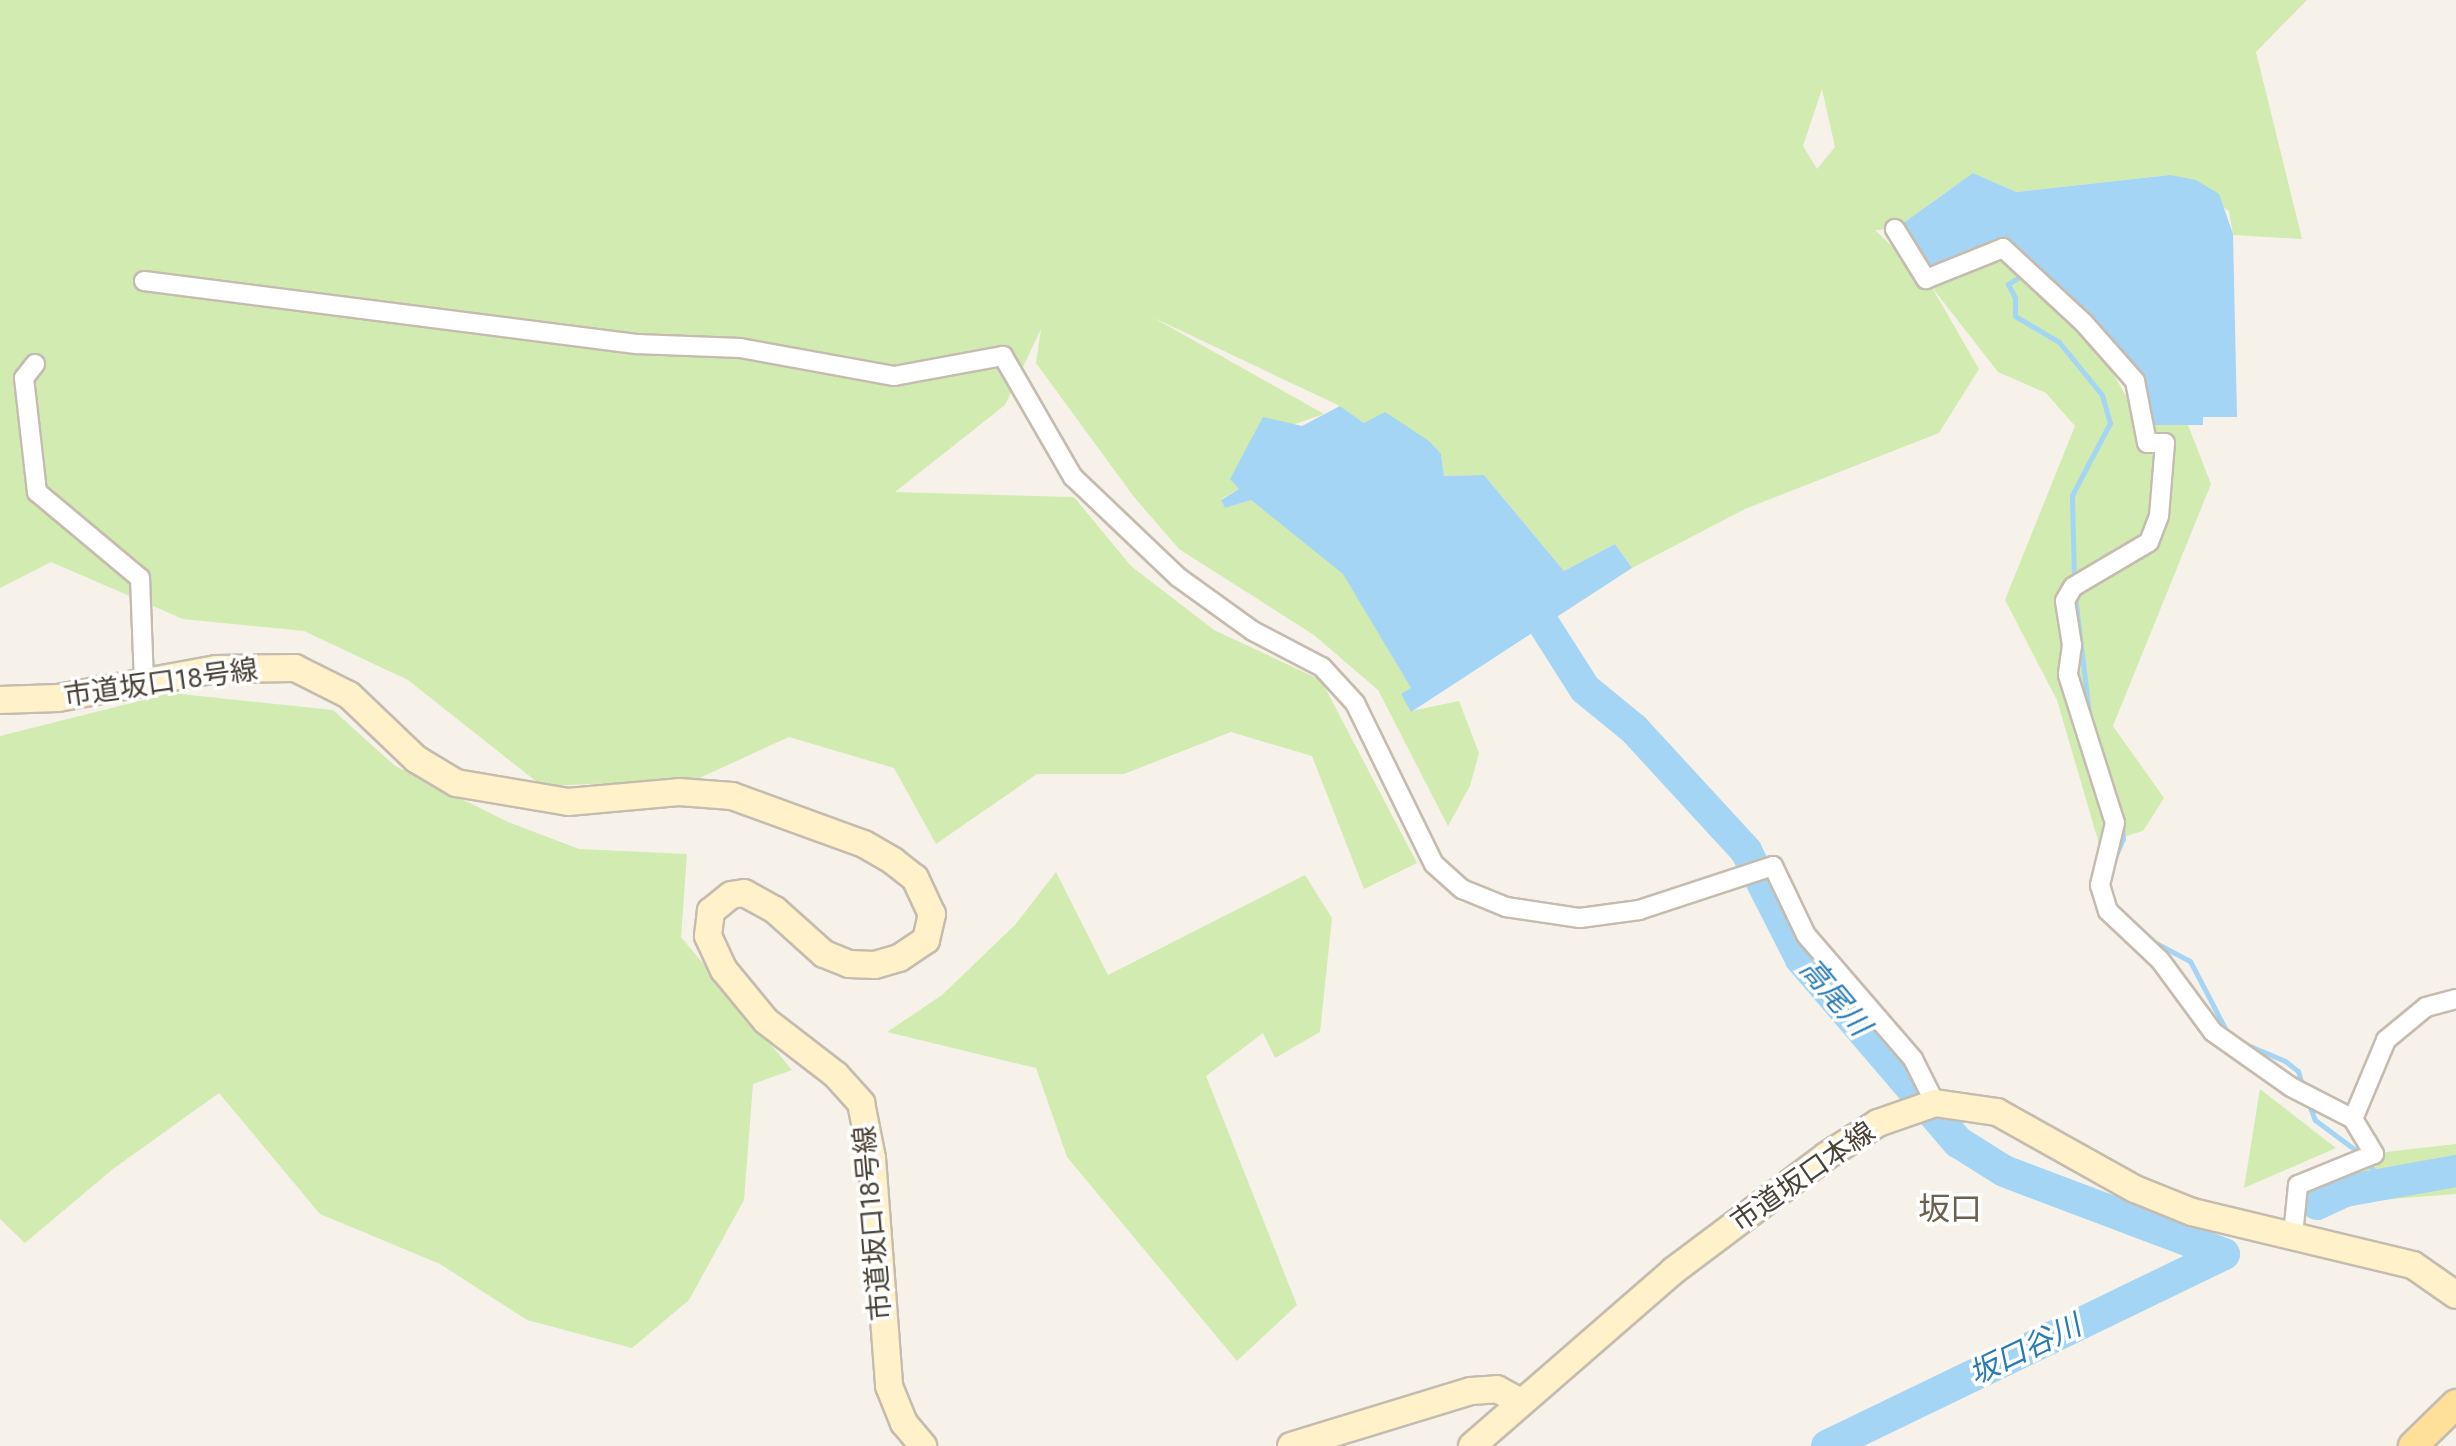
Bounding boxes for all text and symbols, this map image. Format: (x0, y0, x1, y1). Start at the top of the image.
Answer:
street label: 市道坂口18号線 (62, 653, 260, 713)
water label: 高尾川 (1792, 951, 1878, 1043)
street label: 市道坂口本線 (1725, 1115, 1881, 1239)
street label: 市道坂口18号線 (848, 1124, 898, 1322)
district label: 坂口 (1918, 1190, 1982, 1228)
water label: 坂口谷川 (1963, 1308, 2087, 1392)

